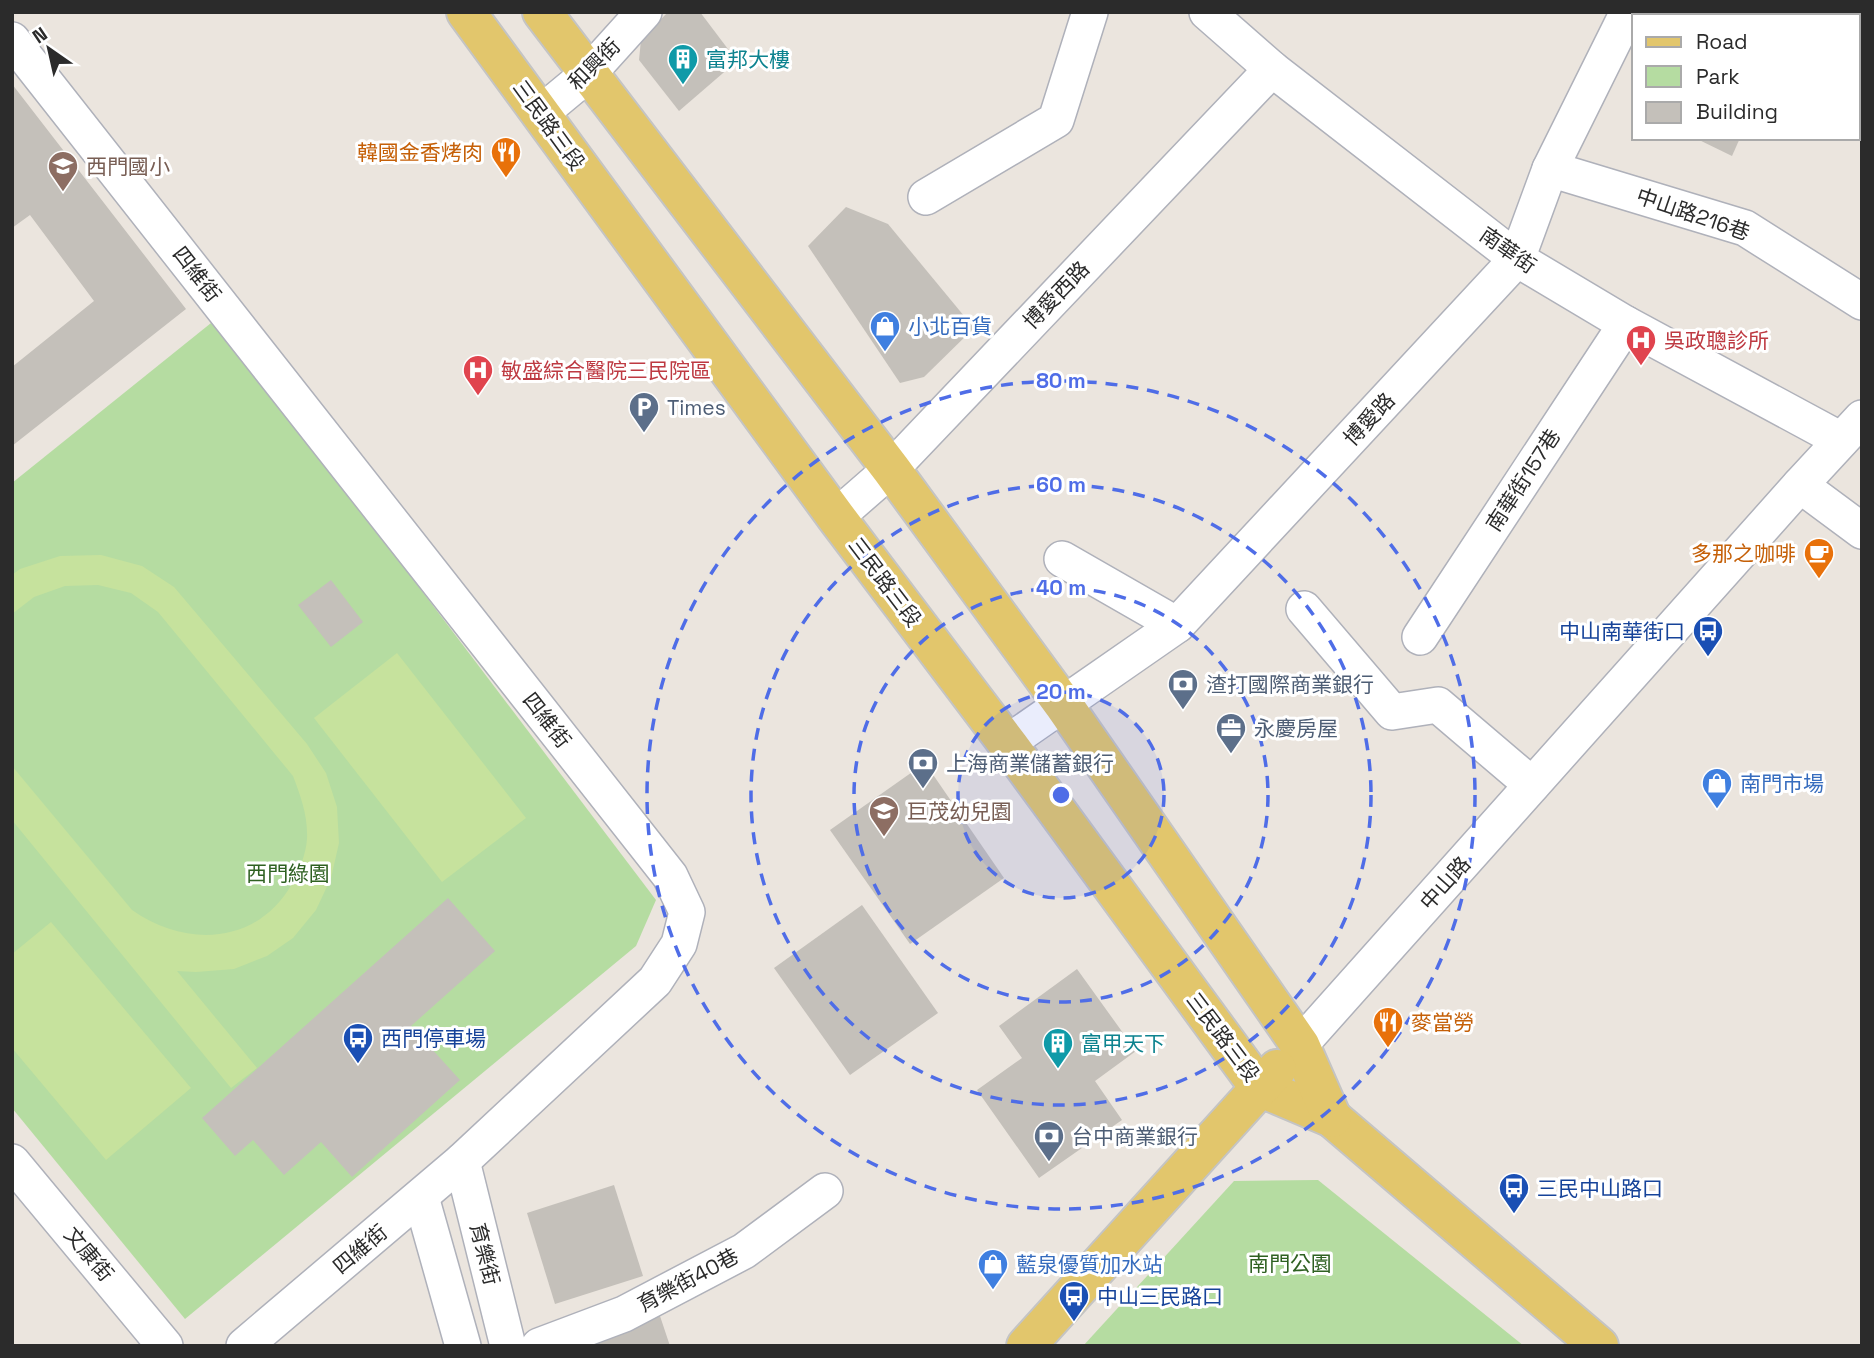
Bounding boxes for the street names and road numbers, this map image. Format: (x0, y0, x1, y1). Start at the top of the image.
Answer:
street label: 和興街 (562, 32, 626, 96)
street label: 三民路三段 (507, 75, 591, 175)
street label: 中山路216巷 (1633, 182, 1753, 246)
street label: 南華街 (1474, 221, 1542, 279)
street label: 四維街 (167, 241, 227, 307)
street label: 博愛西路 (1017, 255, 1095, 335)
street label: 博愛路 (1338, 387, 1400, 451)
street label: 南華街157巷 (1480, 424, 1566, 536)
street label: 三民路三段 (843, 532, 927, 632)
street label: 四維街 (517, 687, 577, 753)
street label: 中山路 (1414, 851, 1476, 915)
street label: 三民路三段 (1181, 987, 1265, 1087)
street label: 四維街 (327, 1218, 393, 1280)
street label: 育樂街 (464, 1220, 506, 1288)
street label: 文康街 (58, 1221, 120, 1287)
street label: 育樂街40巷 (633, 1242, 743, 1318)

